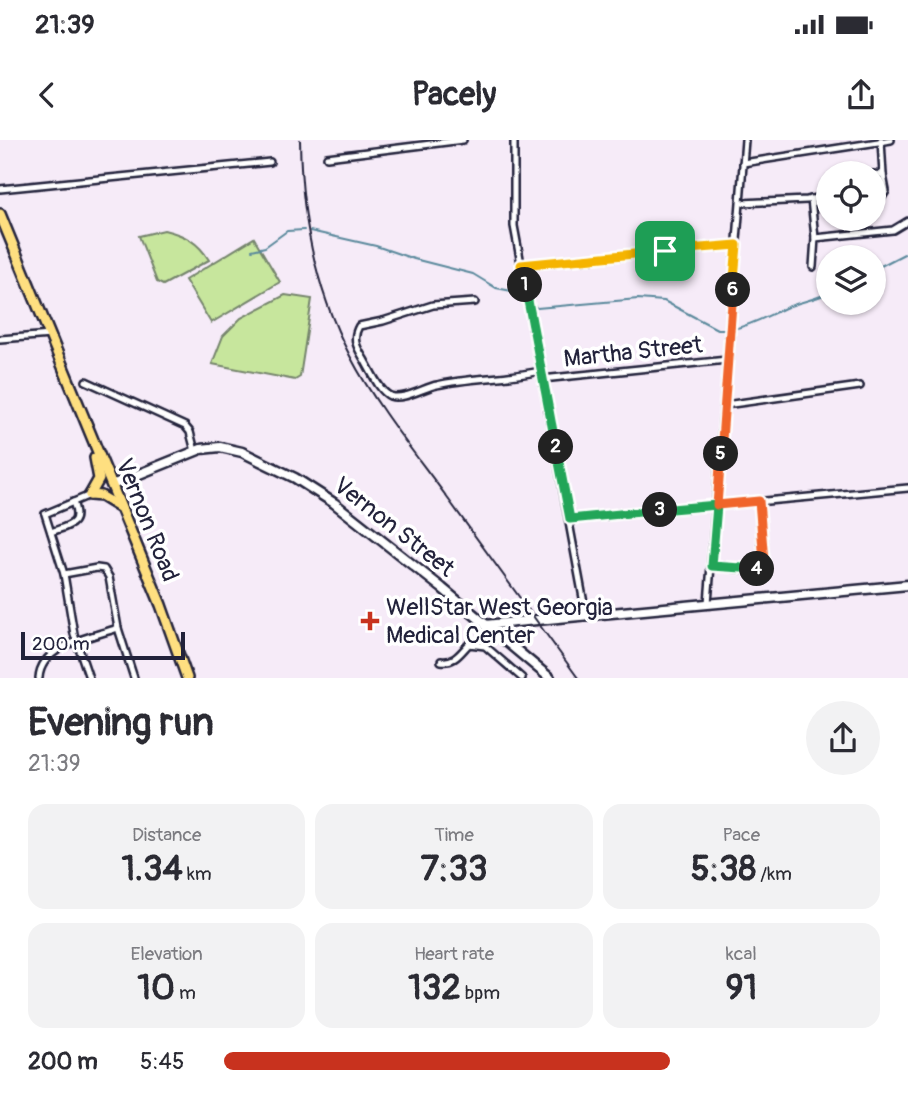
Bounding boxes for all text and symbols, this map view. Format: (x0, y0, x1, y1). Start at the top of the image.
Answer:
text: 21:39 (35, 9, 95, 41)
text: Pacely (412, 75, 496, 115)
icon: back (28, 76, 66, 114)
icon: share (842, 76, 880, 114)
map controls (816, 161, 886, 315)
button: locate (816, 161, 886, 231)
pin (635, 221, 695, 281)
icon: arrive (646, 232, 684, 270)
button: layers (816, 245, 886, 315)
pin: 1 (508, 268, 542, 302)
text: 1 (521, 272, 528, 296)
pin: 6 (716, 272, 750, 308)
text: 6 (727, 277, 738, 301)
street label: Martha Street (562, 330, 704, 374)
pin: 2 (538, 430, 574, 464)
text: 2 (550, 434, 561, 458)
pin: 5 (704, 436, 738, 472)
text: 5 (715, 441, 726, 465)
street label: Vernon Road (109, 454, 185, 586)
street label: Vernon Street (328, 471, 460, 583)
pin: 3 (642, 492, 678, 528)
text: 3 (654, 497, 665, 521)
pin: 4 (740, 552, 774, 586)
text: 4 (751, 556, 762, 580)
place label: WellStar West Georgia Medical Center (386, 593, 613, 650)
marker: WellStar West Georgia Medical Center (360, 611, 380, 631)
scale bar (21, 628, 186, 660)
text: 200 m (32, 632, 90, 656)
text: Evening run (28, 699, 214, 747)
button: share (806, 701, 880, 775)
text: 21:39 (28, 749, 81, 778)
text: Distance (132, 823, 201, 847)
text: Time (434, 823, 474, 847)
text: Pace (723, 823, 760, 847)
text: 1.34 (122, 847, 183, 891)
text: 7:33 (421, 847, 487, 891)
text: 5:38 (691, 847, 756, 891)
text: km (183, 862, 212, 886)
text: /km (756, 862, 792, 886)
text: Elevation (130, 942, 203, 966)
text: Heart rate (414, 942, 494, 966)
text: kcal (726, 942, 757, 966)
text: 10 (137, 966, 175, 1010)
text: 132 (408, 966, 461, 1010)
text: 91 (725, 966, 757, 1010)
text: m (175, 981, 196, 1005)
text: bpm (461, 981, 500, 1005)
text: 200 m (28, 1047, 98, 1076)
text: 5:45 (140, 1047, 184, 1076)

